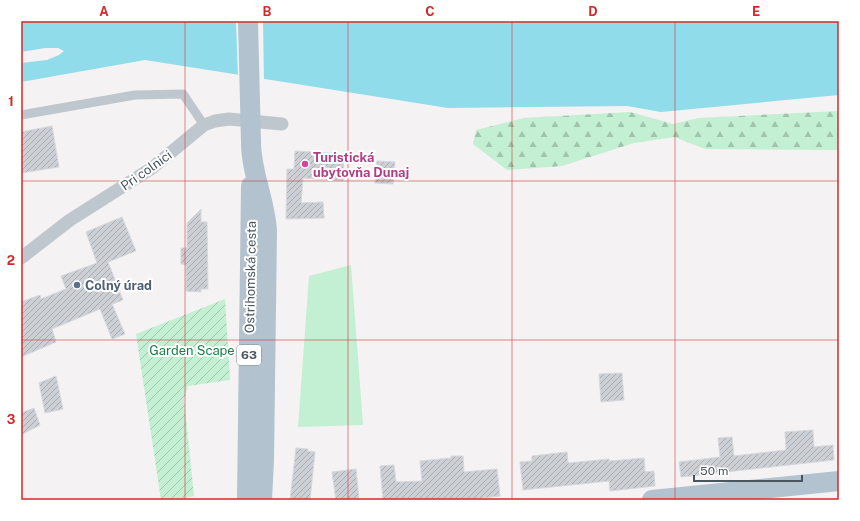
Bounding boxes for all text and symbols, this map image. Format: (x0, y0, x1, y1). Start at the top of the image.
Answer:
text: A (99, 4, 109, 19)
text: B (263, 4, 272, 19)
text: C (425, 4, 435, 19)
text: D (588, 4, 598, 19)
text: E (752, 4, 760, 19)
text: 1 (8, 94, 14, 109)
street label: Pri colnici (118, 147, 175, 193)
place label: Turistická ubytovňa Dunaj (313, 150, 409, 180)
marker: Turistická ubytovňa Dunaj (300, 159, 310, 169)
street label: Ostrihomská cesta (242, 221, 259, 333)
text: 2 (7, 253, 15, 268)
place label: Colný úrad (85, 278, 152, 293)
marker: Colný úrad (72, 280, 82, 290)
park label: Garden Scape (149, 343, 235, 358)
road number: 63 (237, 345, 261, 365)
text: 3 (7, 412, 16, 427)
scale bar (694, 457, 802, 483)
text: 50 m (700, 464, 728, 478)

